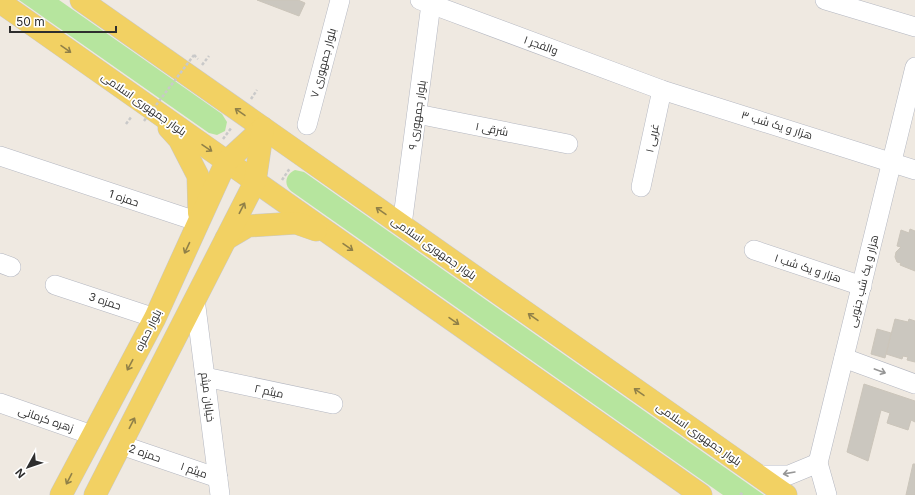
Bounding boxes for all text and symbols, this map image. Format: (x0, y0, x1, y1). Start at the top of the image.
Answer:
scale bar (10, 8, 116, 34)
text: 50 m (16, 14, 45, 29)
street label: بلوار جمهوری ۷ (307, 27, 339, 99)
street label: والفجر ۱ (522, 32, 560, 58)
one-way arrow (61, 45, 72, 53)
street label: بلوار جمهوری اسلامی (99, 69, 189, 139)
street label: بلوار جمهوری ۹ (405, 79, 429, 151)
one-way arrow (235, 108, 246, 116)
street label: هزار و یک شب ۳ (740, 108, 814, 142)
street label: شرقی ۱ (475, 119, 509, 139)
street label: غربی ۱ (642, 122, 662, 154)
one-way arrow (201, 144, 212, 152)
street label: حمزه 1 (107, 187, 141, 209)
one-way arrow (239, 202, 246, 214)
one-way arrow (376, 206, 387, 215)
street label: بلوار جمهوری اسلامی (389, 213, 479, 283)
street label: هزار و یک شب جنوبی (845, 233, 881, 329)
one-way arrow (183, 242, 190, 254)
one-way arrow (342, 243, 353, 251)
street label: هزار و یک شب ۱ (773, 251, 843, 285)
street label: حمزه 3 (87, 289, 123, 313)
street label: بلوار حمزه (132, 307, 164, 353)
one-way arrow (528, 313, 539, 321)
one-way arrow (448, 317, 459, 325)
one-way arrow (126, 358, 133, 370)
one-way arrow (873, 368, 885, 376)
street label: خیابان میثم (197, 371, 218, 423)
street label: میثم ۲ (253, 381, 285, 402)
one-way arrow (634, 388, 645, 396)
street label: بلوار جمهوری اسلامی (654, 399, 744, 469)
street label: زهره کرمانی (16, 403, 76, 435)
one-way arrow (129, 417, 136, 429)
street label: حمزه 2 (127, 441, 163, 465)
north arrow (8, 447, 48, 487)
street label: میثم ۱ (178, 459, 209, 482)
text: N (12, 466, 28, 481)
one-way arrow (782, 470, 795, 478)
one-way arrow (65, 473, 72, 485)

